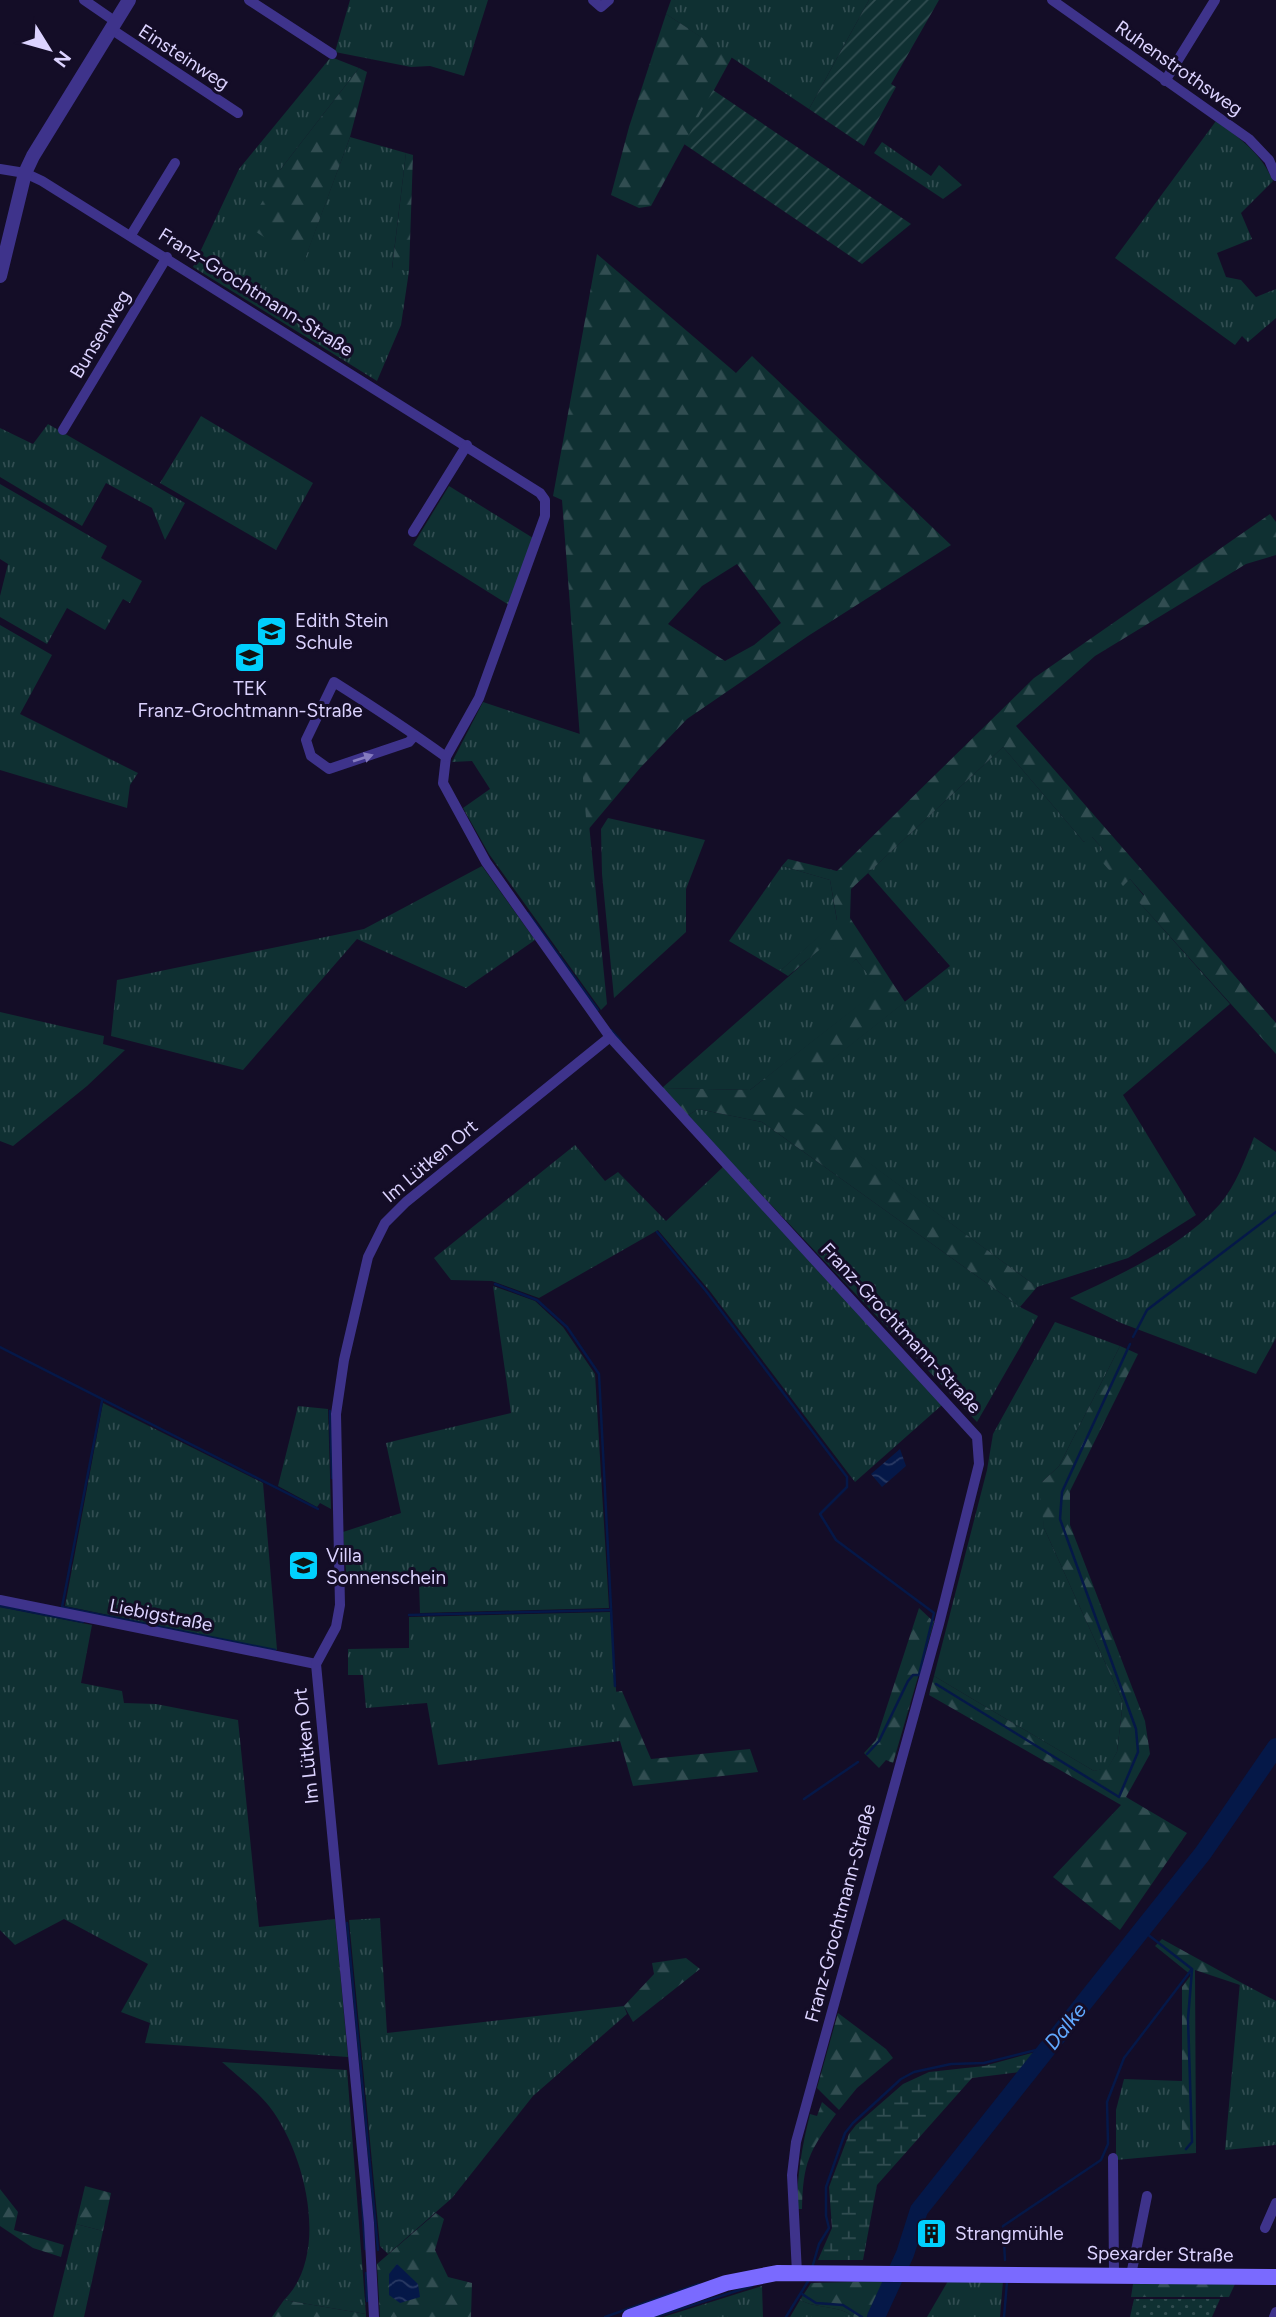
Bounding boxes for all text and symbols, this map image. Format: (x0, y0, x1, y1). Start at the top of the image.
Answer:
north arrow (14, 14, 84, 84)
street label: Ruhenstrothsweg (1111, 15, 1247, 121)
street label: Einsteinweg (134, 19, 234, 95)
text: N (49, 46, 76, 72)
street label: Franz-Grochtmann-Straße (154, 223, 358, 361)
street label: Bunsenweg (65, 286, 135, 382)
place label: Edith Stein Schule (295, 609, 388, 654)
school or university icon: Edith Stein Schule (255, 614, 289, 648)
school or university icon: TEK Franz-Grochtmann-Straße (233, 640, 267, 674)
place label: TEK Franz-Grochtmann-Straße (137, 677, 363, 722)
one-way arrow (353, 752, 374, 763)
street label: Im Lütken Ort (378, 1115, 482, 1207)
street label: Franz-Grochtmann-Straße (816, 1238, 986, 1418)
place label: Villa Sonnenschein (326, 1544, 446, 1589)
school or university icon: Villa Sonnenschein (286, 1549, 320, 1583)
street label: Liebigstraße (107, 1594, 215, 1636)
street label: Im Lütken Ort (288, 1687, 324, 1805)
street label: Franz-Grochtmann-Straße (800, 1801, 880, 2025)
water label: Dalke (1039, 1997, 1092, 2054)
building icon: Strangmühle (915, 2216, 949, 2250)
place label: Strangmühle (955, 2222, 1064, 2245)
street label: Spexarder Straße (1086, 2241, 1234, 2267)

